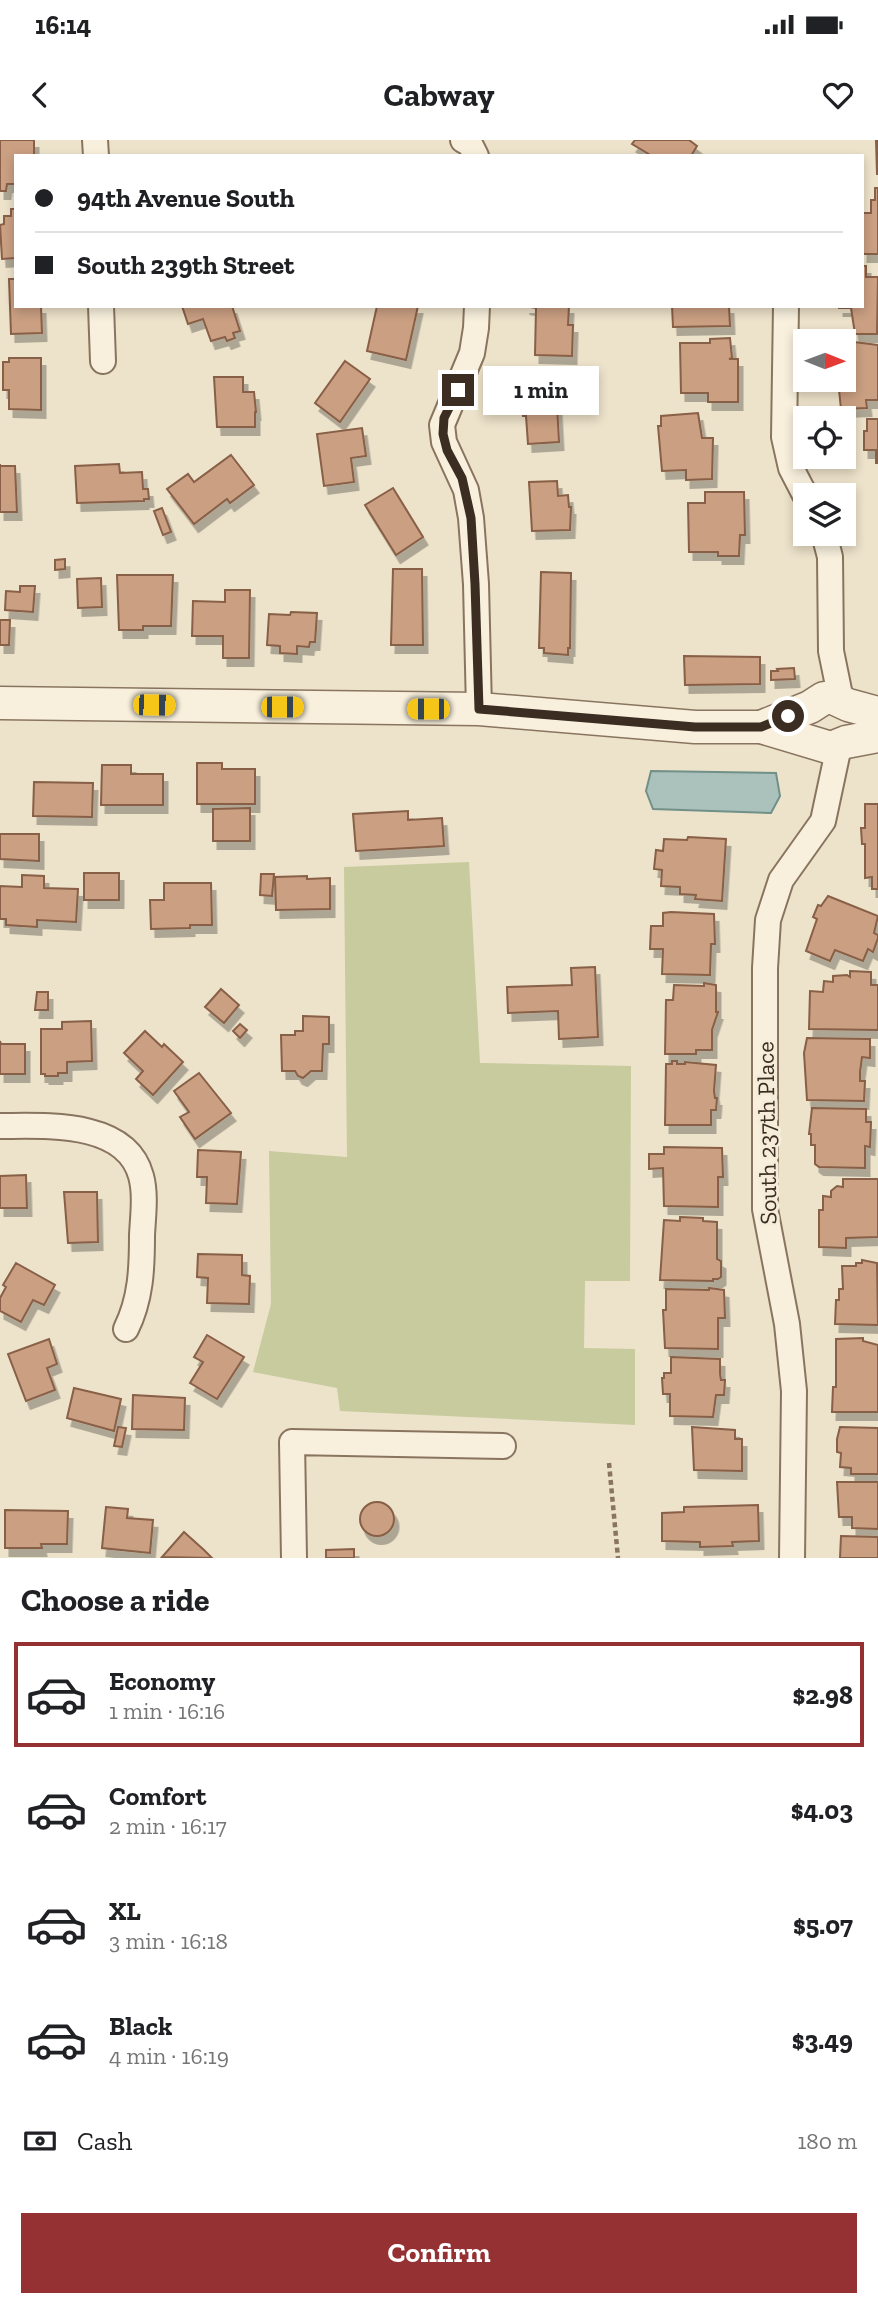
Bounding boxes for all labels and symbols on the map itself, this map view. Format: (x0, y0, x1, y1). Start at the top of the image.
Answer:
north arrow (793, 329, 856, 392)
callout: 1 min (482, 366, 598, 414)
route end (442, 374, 474, 406)
car (133, 694, 176, 716)
car (262, 697, 304, 718)
car (408, 699, 450, 720)
route start (772, 700, 804, 732)
street label: South 237th Place (750, 1041, 783, 1225)

